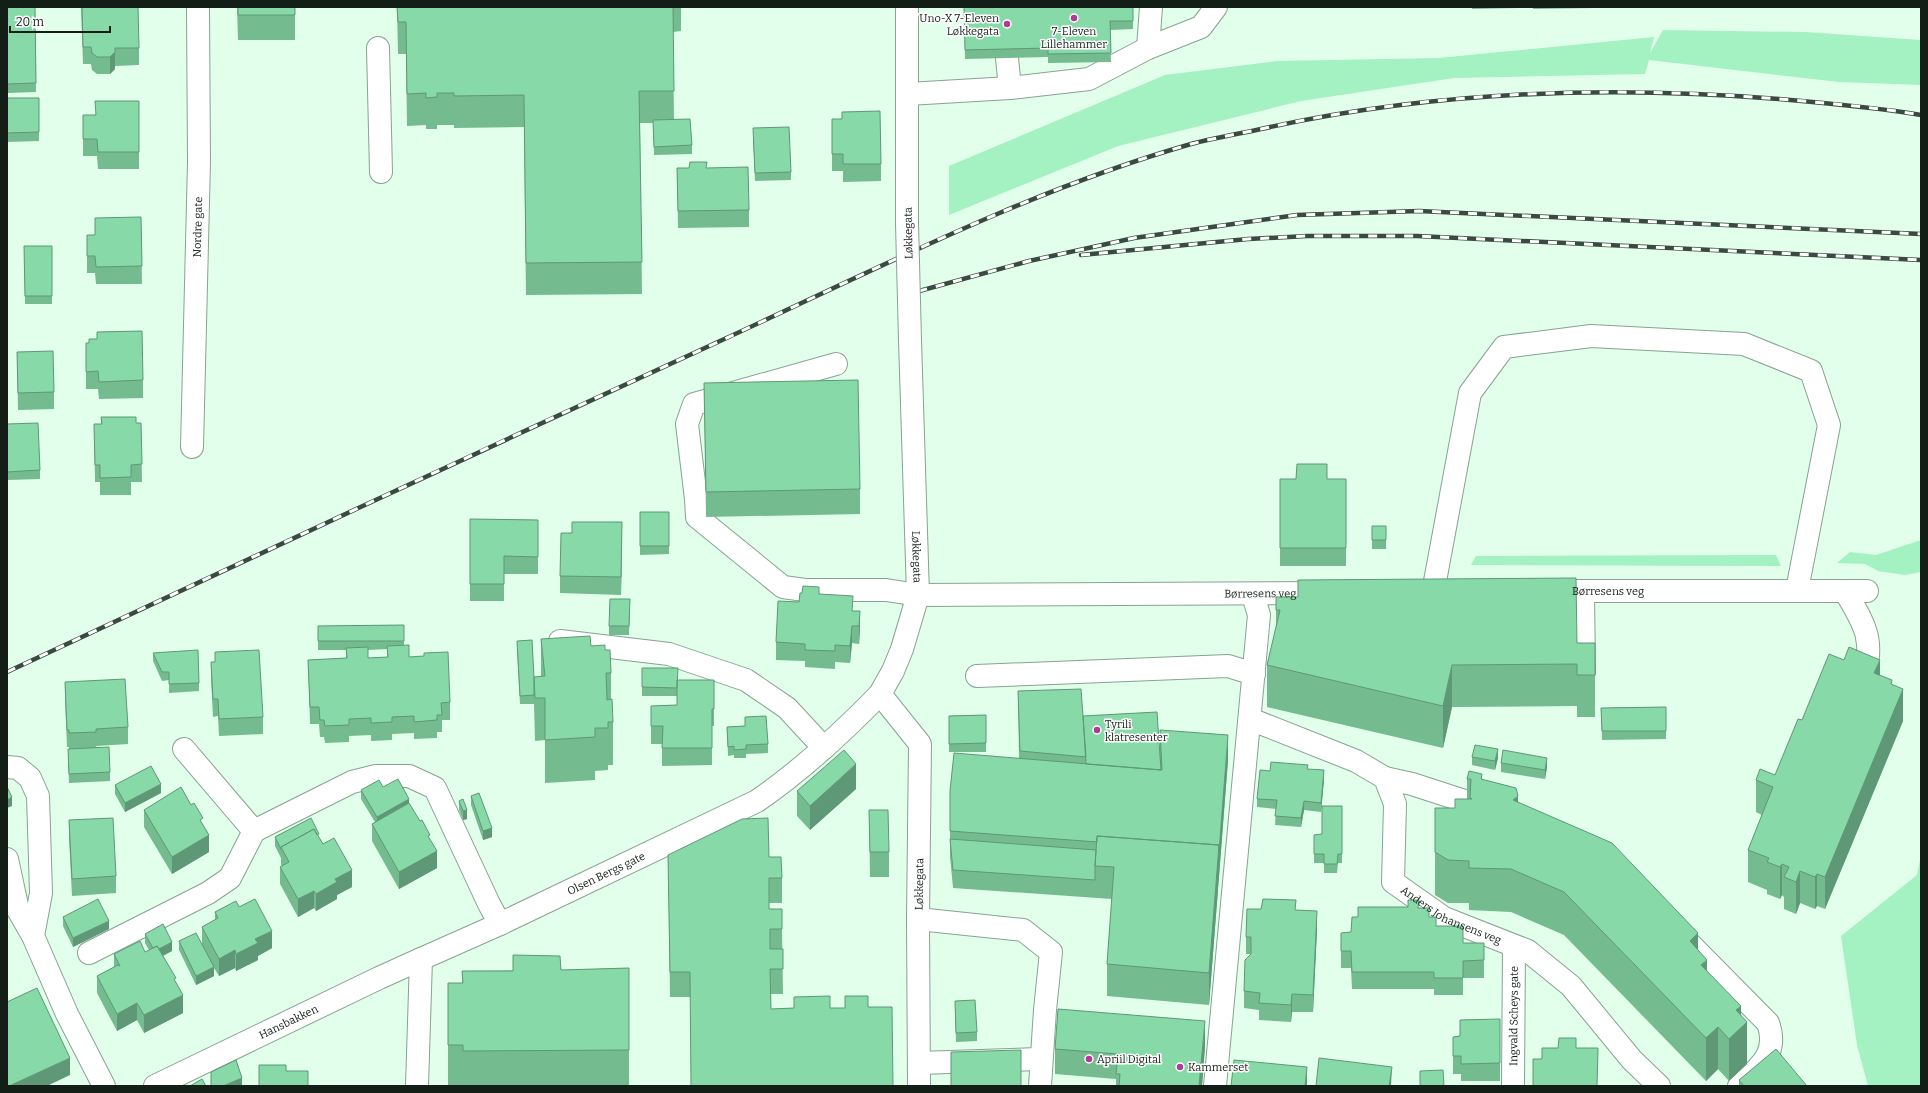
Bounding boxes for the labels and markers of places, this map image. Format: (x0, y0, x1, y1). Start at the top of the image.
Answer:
place label: Uno-X 7-Eleven Løkkegata (919, 12, 999, 38)
marker: 7-Eleven Lillehammer (1069, 13, 1079, 23)
marker: Uno-X 7-Eleven Løkkegata (1002, 19, 1012, 29)
place label: 7-Eleven Lillehammer (1041, 25, 1107, 51)
place label: Tyrili klatresenter (1105, 718, 1168, 744)
marker: Tyrili klatresenter (1092, 725, 1102, 735)
place label: Apriil Digital (1097, 1053, 1161, 1066)
marker: Apriil Digital (1084, 1054, 1094, 1064)
place label: Kammerset (1188, 1061, 1248, 1074)
marker: Kammerset (1175, 1062, 1185, 1072)

